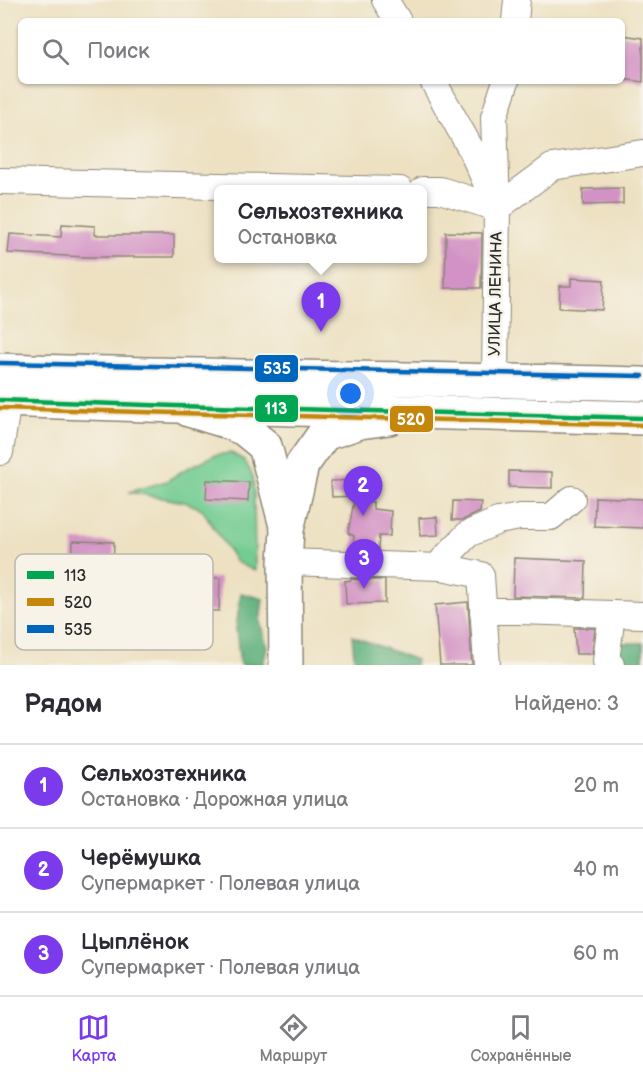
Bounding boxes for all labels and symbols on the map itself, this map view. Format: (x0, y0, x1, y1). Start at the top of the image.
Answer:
street label: УЛИЦА ЛЕНИНА (485, 231, 507, 356)
pin: 1 (302, 282, 340, 332)
line badge: 535 (254, 354, 299, 383)
text: 535 (263, 360, 291, 379)
your location (336, 379, 365, 408)
line badge: 113 (254, 394, 299, 423)
text: 113 (265, 400, 287, 419)
line badge: 520 (389, 405, 434, 433)
text: 520 (397, 411, 425, 430)
pin: 2 (344, 466, 382, 516)
pin: 3 (344, 540, 384, 589)
legend (15, 554, 213, 650)
text: 113 (64, 567, 86, 586)
text: 520 (64, 594, 92, 613)
text: 535 (64, 621, 92, 640)

